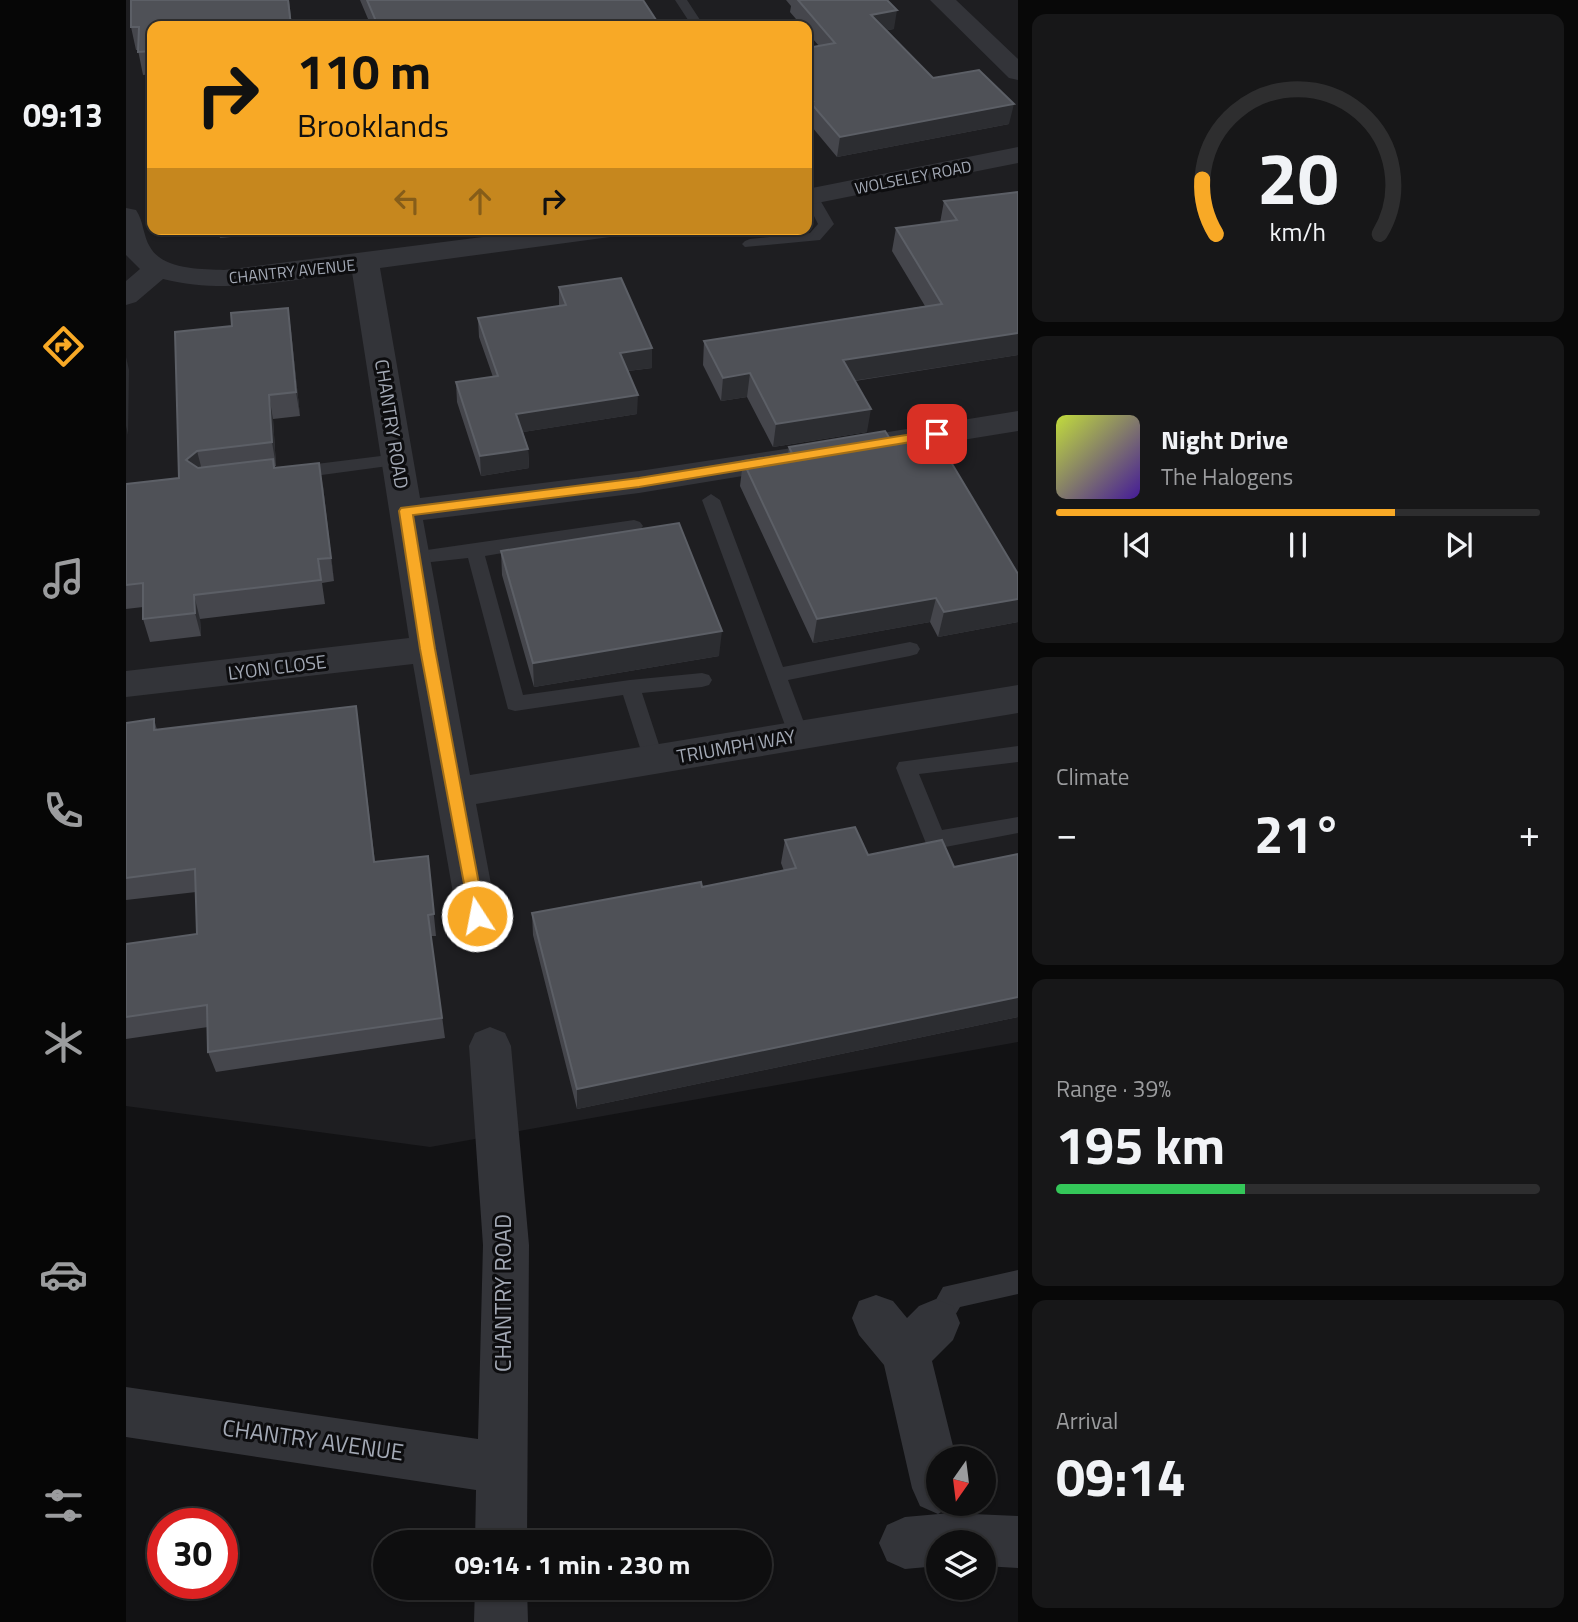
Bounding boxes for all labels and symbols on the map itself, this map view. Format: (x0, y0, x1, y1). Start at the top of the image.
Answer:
street label: WOLSELEY ROAD (852, 154, 974, 200)
street label: CHANTRY AVENUE (228, 252, 357, 290)
street label: CHANTRY ROAD (368, 357, 417, 491)
pin (907, 404, 967, 464)
street label: LYON CLOSE (226, 646, 328, 687)
street label: TRIUMPH WAY (674, 721, 798, 770)
position arrow (440, 879, 514, 953)
street label: CHANTRY ROAD (485, 1214, 520, 1372)
street label: CHANTRY AVENUE (220, 1409, 406, 1470)
north arrow (926, 1446, 996, 1516)
speed limit sign: 30 (147, 1508, 238, 1599)

